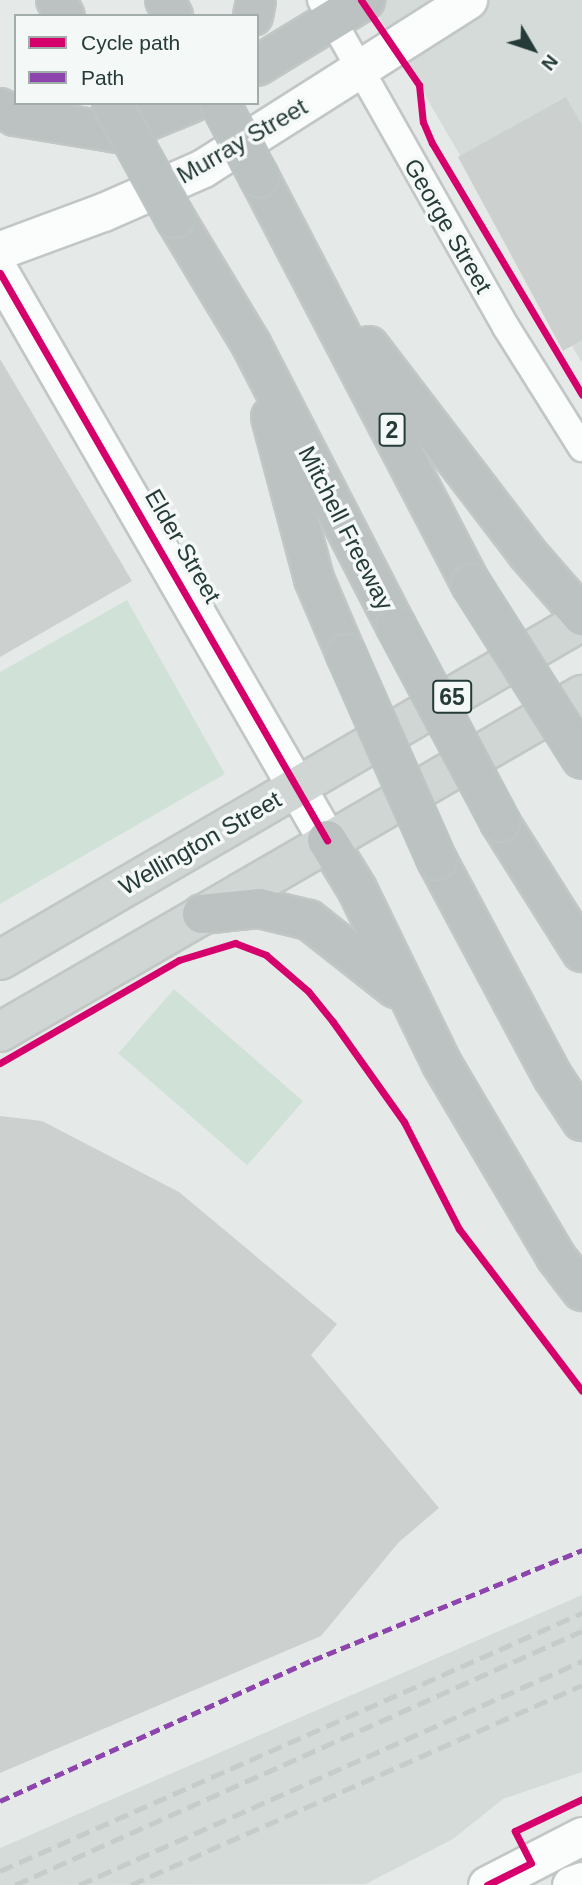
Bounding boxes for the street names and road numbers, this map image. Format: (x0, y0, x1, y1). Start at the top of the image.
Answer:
street label: Murray Street (172, 92, 312, 190)
street label: George Street (398, 154, 498, 298)
road number: 2 (378, 410, 406, 450)
street label: Mitchell Freeway (292, 441, 400, 615)
street label: Elder Street (139, 484, 227, 608)
road number: 65 (431, 678, 473, 716)
street label: Wellington Street (114, 785, 286, 901)

